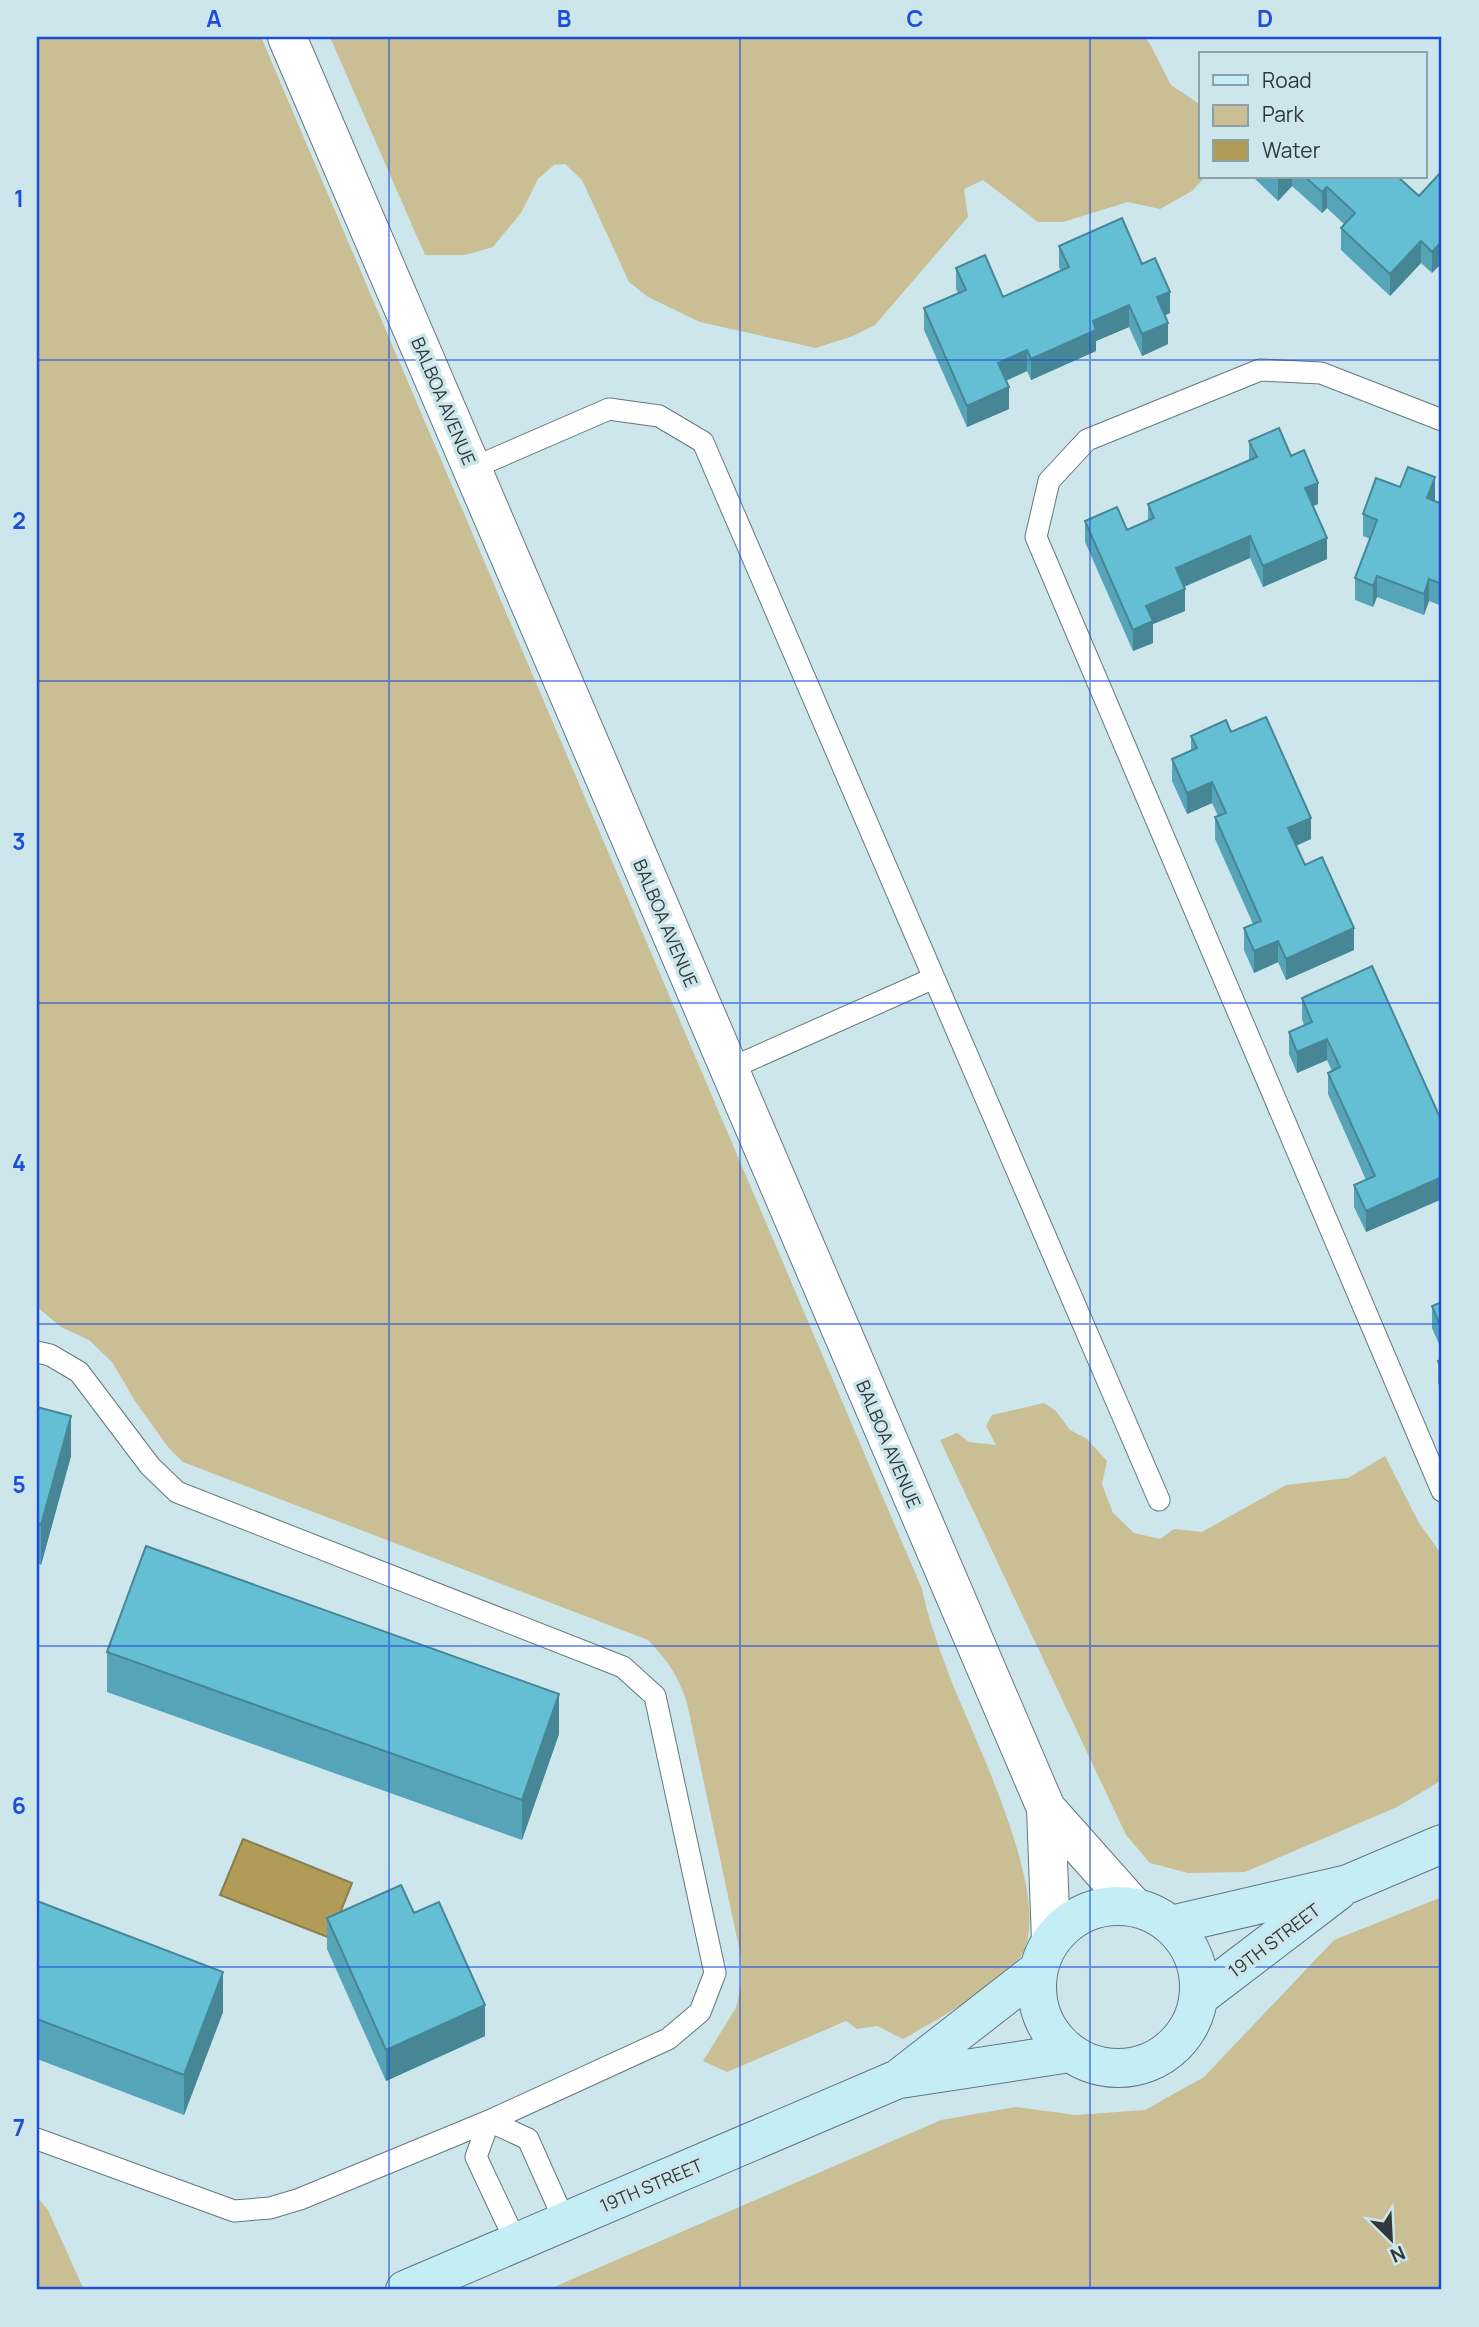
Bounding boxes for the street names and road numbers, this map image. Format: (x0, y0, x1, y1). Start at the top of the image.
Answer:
street label: BALBOA AVENUE (406, 333, 482, 469)
street label: BALBOA AVENUE (628, 855, 704, 991)
street label: BALBOA AVENUE (851, 1376, 927, 1512)
street label: 19TH STREET (1223, 1897, 1325, 1982)
street label: 19TH STREET (596, 2153, 706, 2217)

